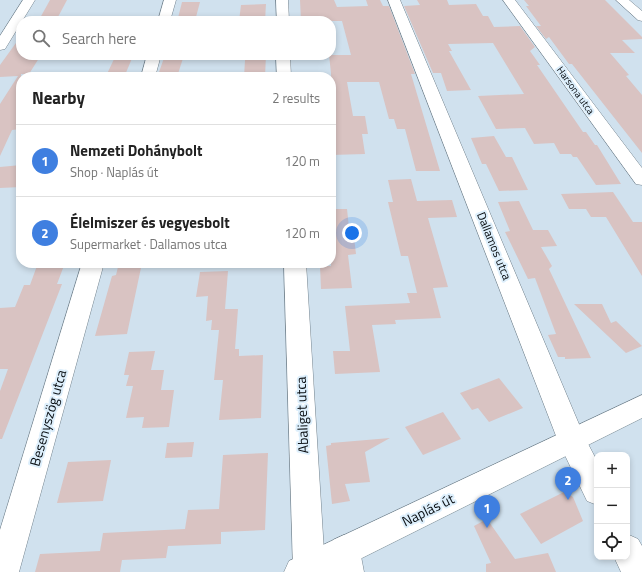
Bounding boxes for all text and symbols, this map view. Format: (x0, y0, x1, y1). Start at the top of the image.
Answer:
search box (16, 16, 336, 60)
icon: search (30, 27, 52, 49)
text: Search here (62, 27, 136, 50)
street label: Harsona utca (553, 63, 598, 117)
text: Nearby (32, 85, 85, 111)
text: 2 results (272, 88, 320, 108)
text: Nemzeti Dohánybolt (70, 139, 203, 162)
text: 1 (41, 151, 49, 171)
text: 120 m (284, 151, 320, 171)
text: Shop · Naplás út (70, 162, 158, 182)
street label: Dallamos utca (472, 209, 517, 283)
text: Élelmiszer és vegyesbolt (70, 211, 230, 234)
text: 2 (41, 223, 49, 243)
text: 120 m (284, 223, 320, 243)
your location (342, 223, 362, 243)
text: Supermarket · Dallamos utca (70, 234, 227, 254)
street label: Besenyszög utca (24, 367, 71, 469)
street label: Abaliget utca (290, 376, 313, 454)
map controls (594, 452, 630, 560)
button: + (594, 452, 630, 488)
pin: 2 (555, 467, 581, 500)
street label: Naplás út (398, 488, 458, 531)
button: − (594, 488, 630, 524)
pin: 1 (474, 495, 500, 528)
button: locate (594, 524, 630, 560)

